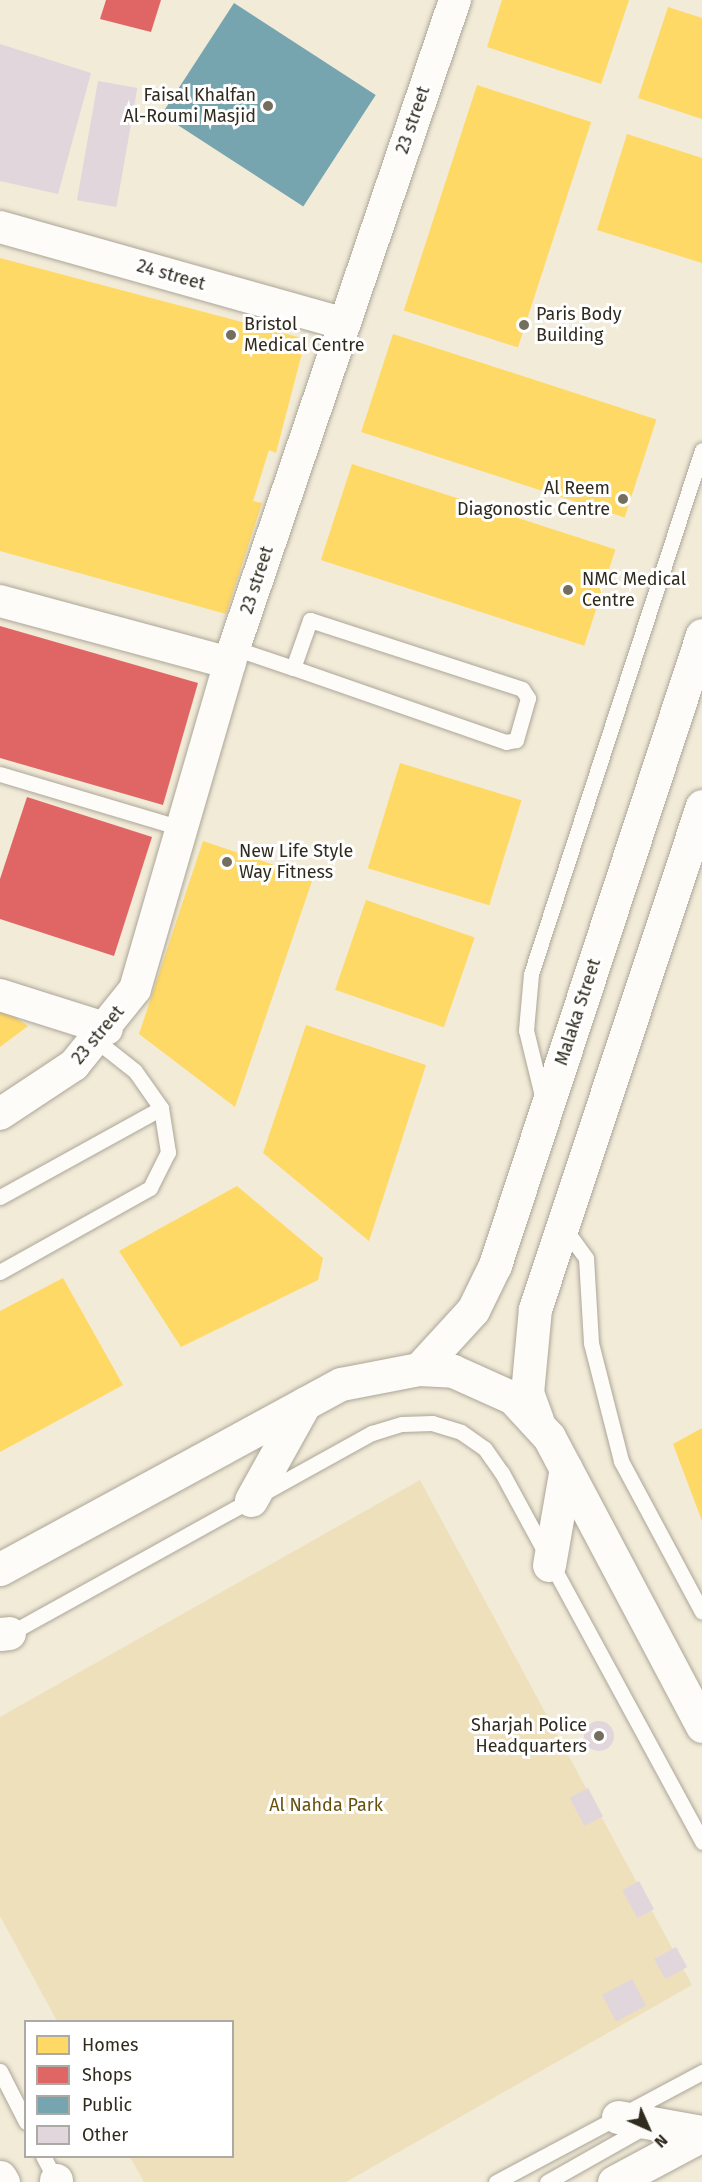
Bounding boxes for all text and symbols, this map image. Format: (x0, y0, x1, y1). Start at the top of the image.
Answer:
street label: 23 street (391, 83, 435, 157)
place label: Faisal Khalfan Al-Roumi Masjid (124, 85, 256, 128)
marker: Faisal Khalfan Al-Roumi Masjid (261, 99, 275, 113)
street label: 24 street (134, 255, 208, 295)
place label: Paris Body Building (536, 304, 622, 346)
place label: Bristol Medical Centre (244, 314, 365, 356)
marker: Paris Body Building (517, 318, 531, 332)
marker: Bristol Medical Centre (222, 326, 240, 344)
place label: Al Reem Diagonostic Centre (457, 478, 610, 520)
marker: Al Reem Diagonostic Centre (614, 490, 632, 508)
street label: 23 street (236, 543, 278, 617)
place label: NMC Medical Centre (582, 569, 686, 612)
marker: NMC Medical Centre (559, 581, 577, 599)
place label: New Life Style Way Fitness (239, 841, 353, 884)
marker: New Life Style Way Fitness (220, 855, 234, 869)
street label: Malaka Street (551, 956, 605, 1068)
street label: 23 street (67, 1001, 129, 1069)
place label: Sharjah Police Headquarters (471, 1715, 587, 1758)
marker: Sharjah Police Headquarters (592, 1729, 606, 1743)
park label: Al Nahda Park (269, 1794, 383, 1816)
legend (24, 2020, 234, 2158)
text: Homes (82, 2034, 138, 2056)
text: Shops (82, 2064, 132, 2086)
text: Public (82, 2094, 132, 2116)
north arrow (618, 2098, 678, 2158)
text: Other (82, 2124, 128, 2146)
text: N (651, 2131, 672, 2152)

